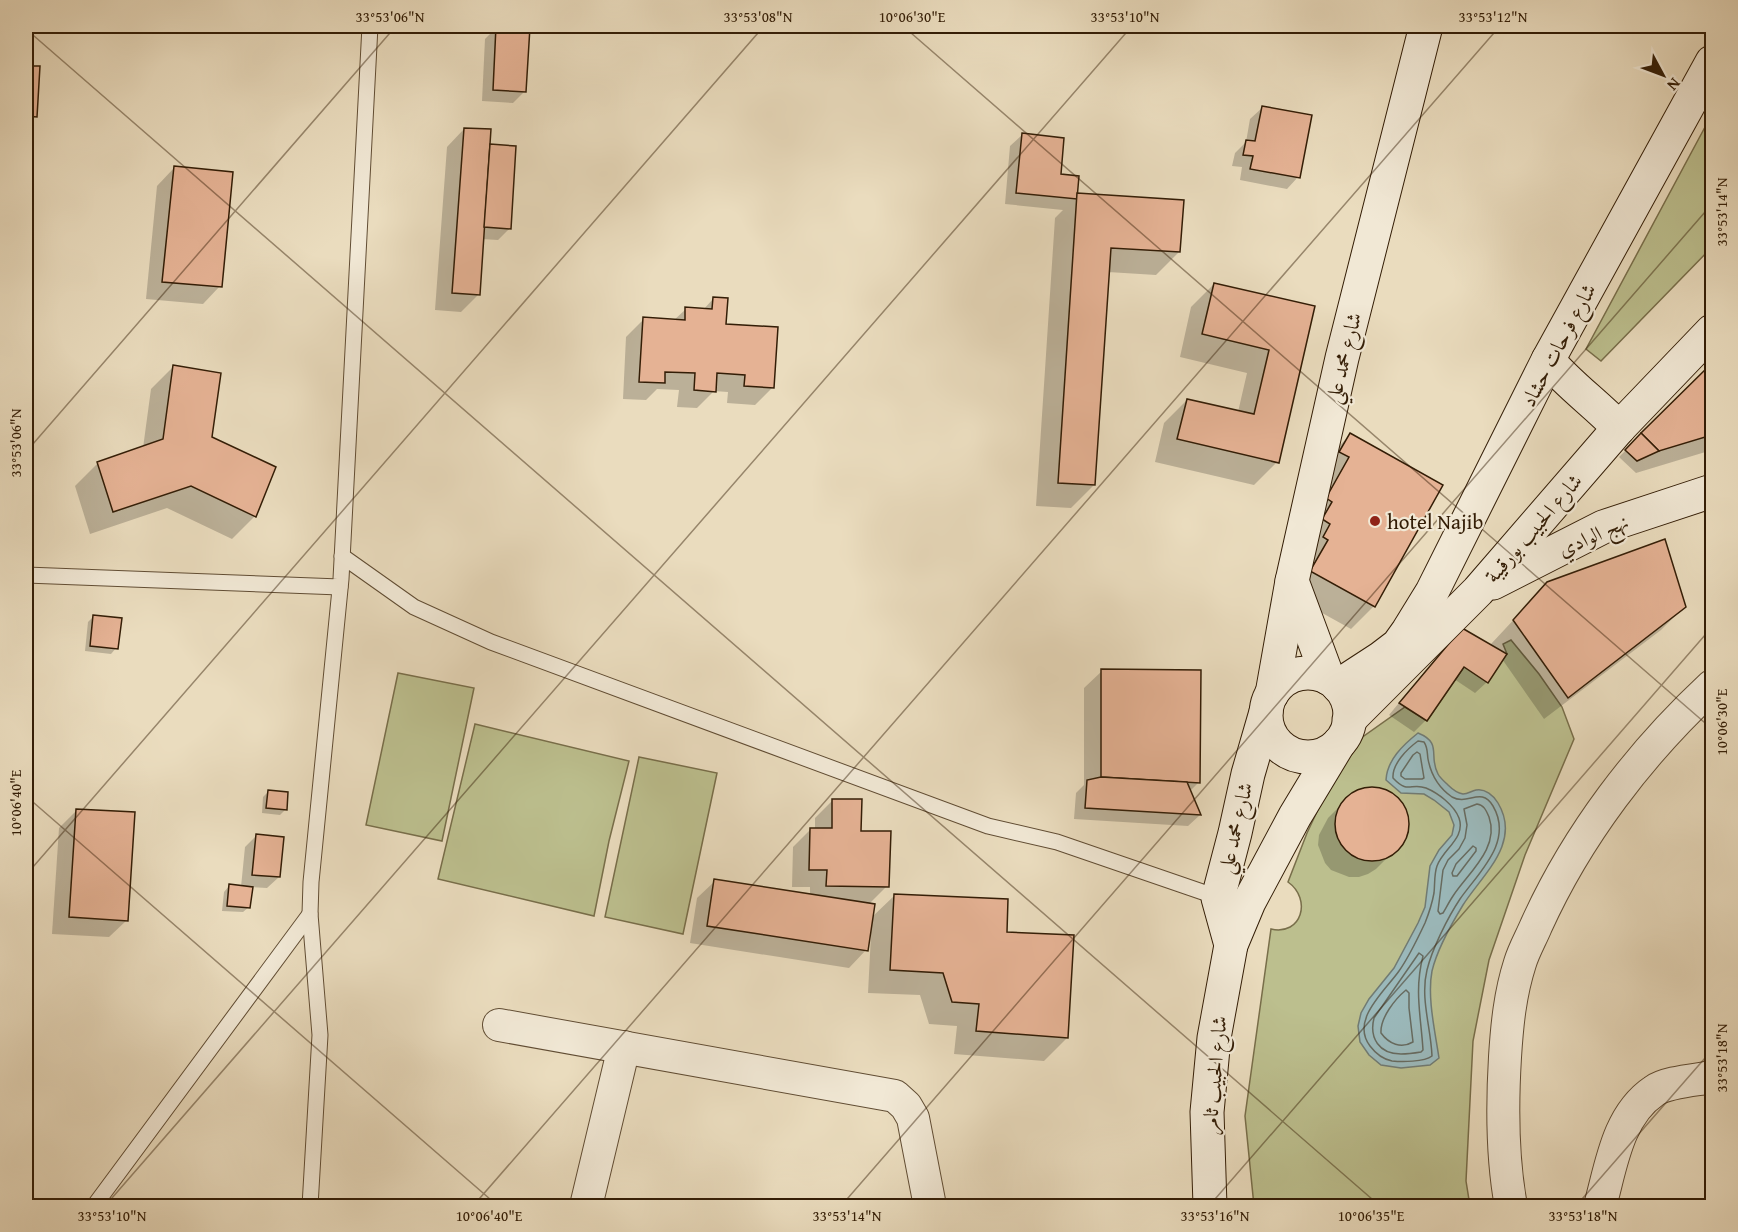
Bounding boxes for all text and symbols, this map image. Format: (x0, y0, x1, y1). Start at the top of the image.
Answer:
text: 33°53'06"N (356, 6, 425, 27)
text: 33°53'08"N (724, 6, 793, 27)
text: 10°06'30"E (879, 6, 946, 27)
text: 33°53'10"N (1091, 6, 1160, 27)
text: 33°53'12"N (1459, 6, 1528, 27)
north arrow (1633, 45, 1693, 105)
text: N (1662, 73, 1687, 97)
text: 33°53'14"N (1711, 177, 1732, 246)
street label: شارع فرحات حشاد (1512, 278, 1606, 414)
street label: شارع محمد علي (1317, 309, 1374, 408)
text: 33°53'06"N (5, 408, 26, 477)
street label: شارع الحبيب بورقيبة (1477, 466, 1592, 592)
place label: hotel Najib (1387, 506, 1483, 537)
street label: نهج الوادي (1553, 506, 1635, 568)
marker: hotel Najib (1368, 514, 1382, 528)
text: 10°06'30"E (1711, 688, 1732, 755)
text: 10°06'40"E (5, 769, 26, 836)
street label: شارع محمد علي (1209, 779, 1265, 878)
street label: شارع الحبيب ثامر (1193, 1015, 1238, 1136)
text: 33°53'18"N (1711, 1023, 1732, 1092)
text: 33°53'10"N (78, 1205, 147, 1226)
text: 10°06'40"E (456, 1205, 523, 1226)
text: 33°53'14"N (813, 1205, 882, 1226)
text: 33°53'16"N (1181, 1205, 1250, 1226)
text: 10°06'35"E (1338, 1205, 1405, 1226)
text: 33°53'18"N (1549, 1205, 1618, 1226)

